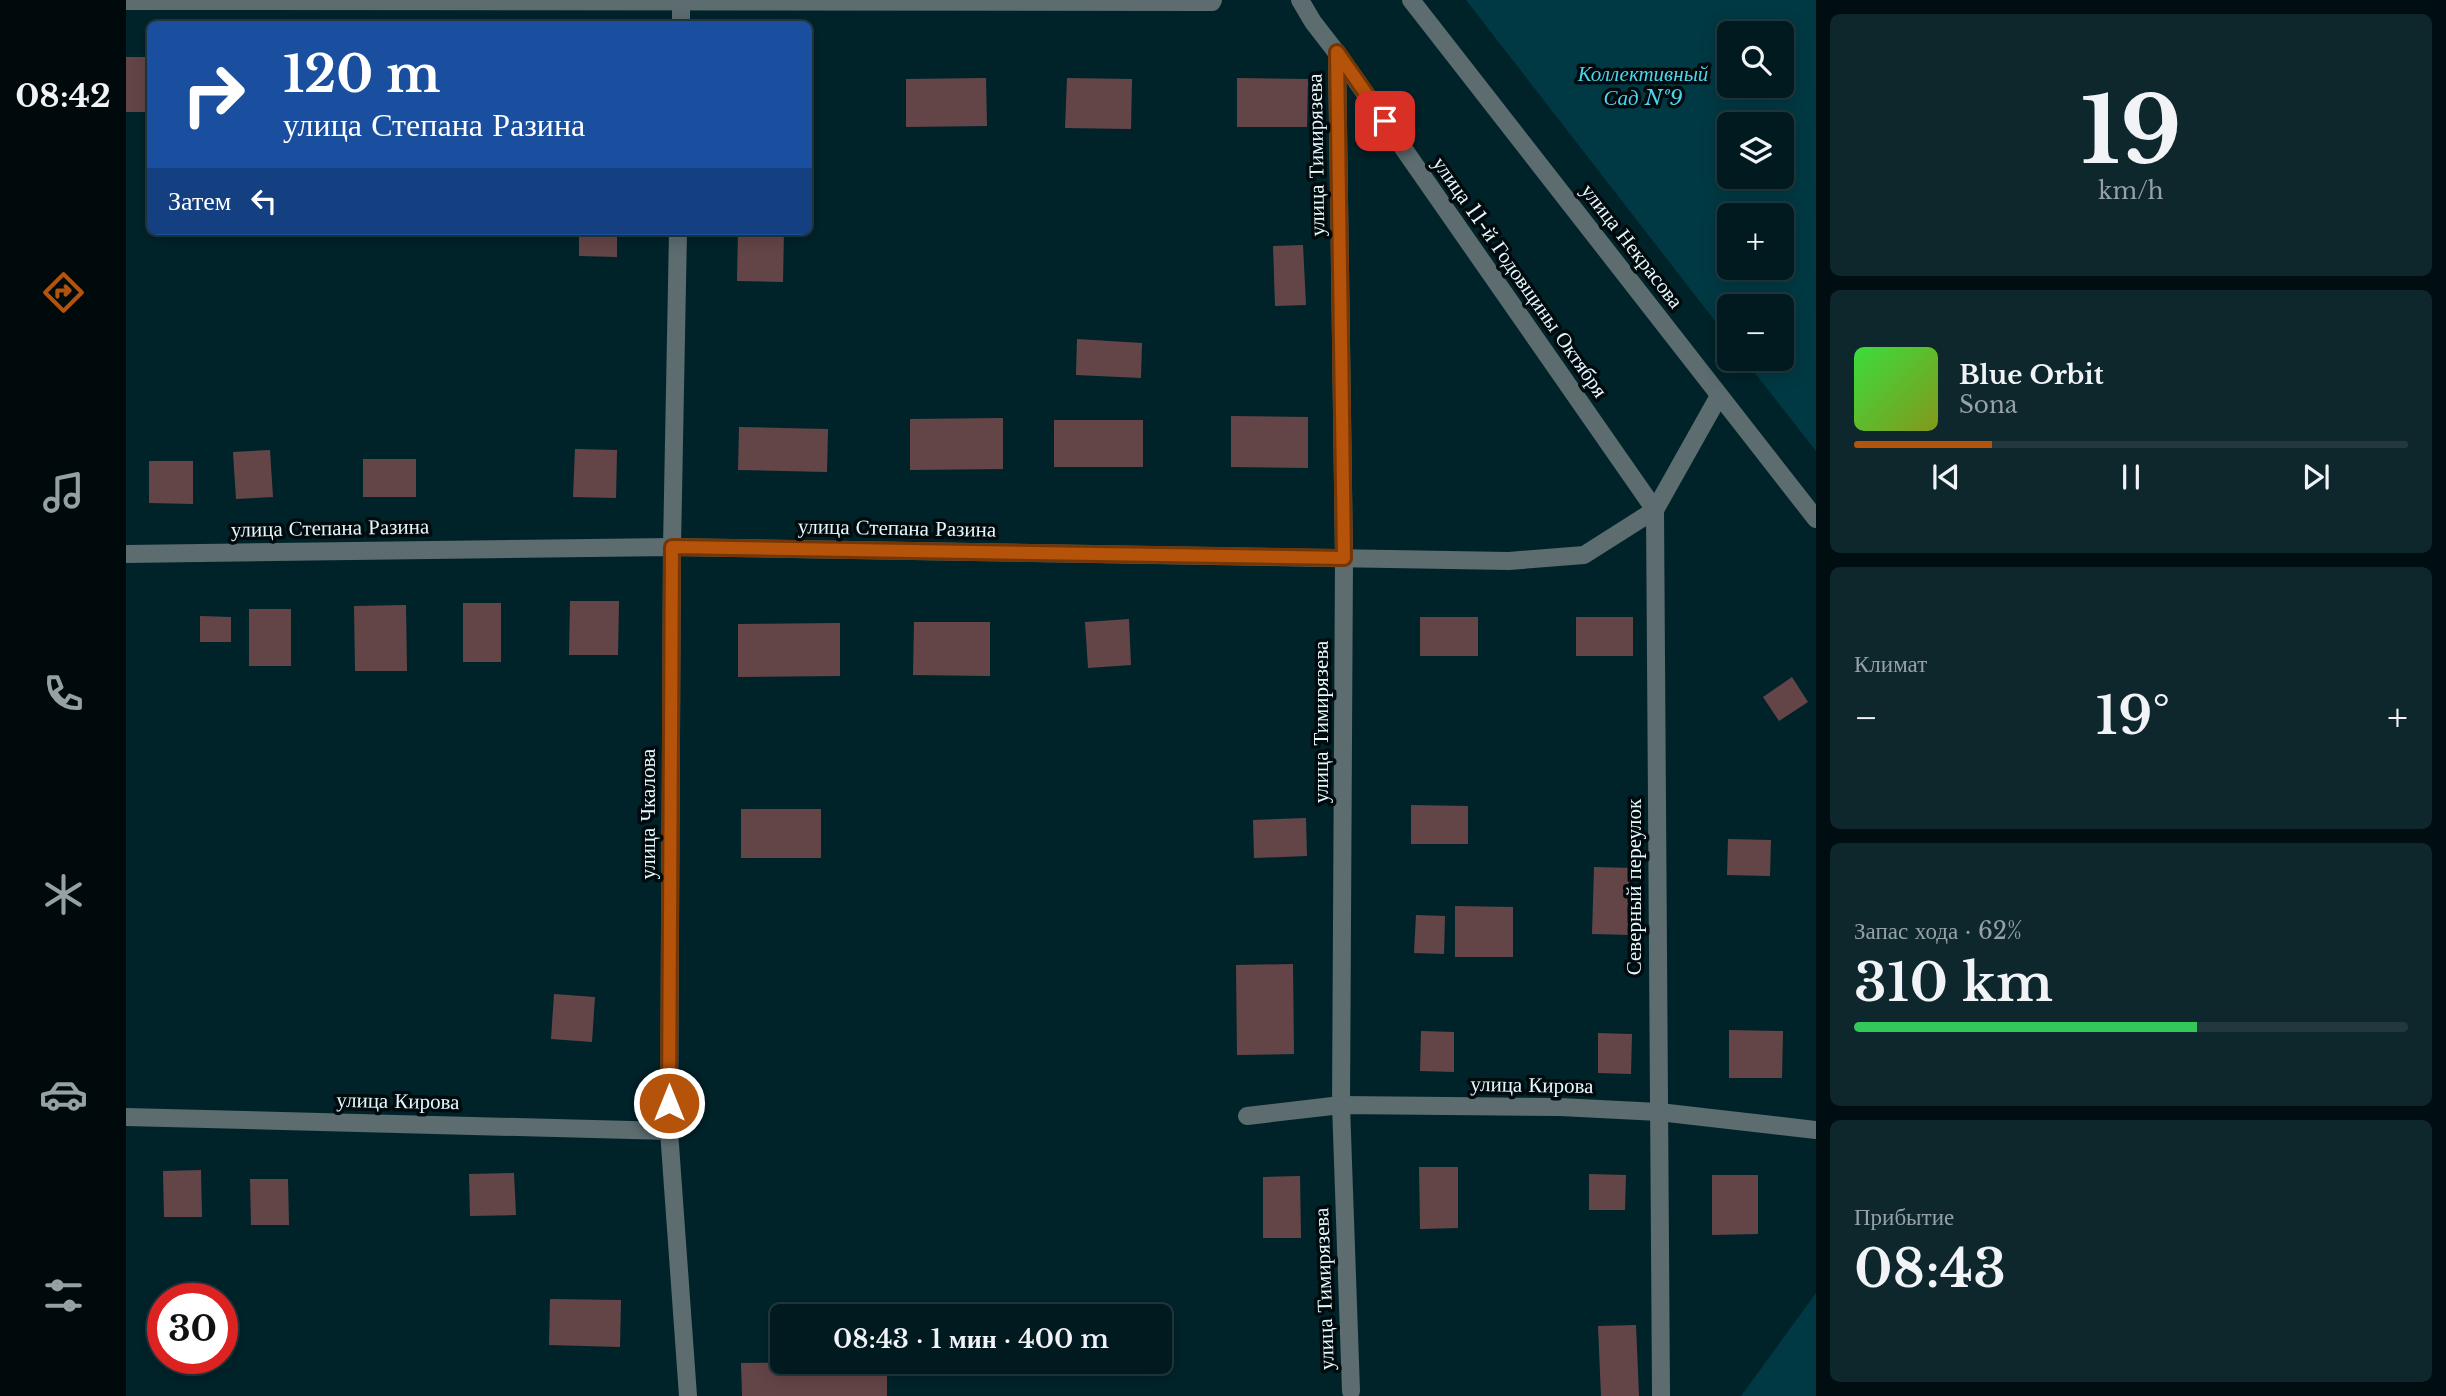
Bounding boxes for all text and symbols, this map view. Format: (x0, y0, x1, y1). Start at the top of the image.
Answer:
map controls (1717, 21, 1794, 371)
button: search (1717, 21, 1794, 98)
text: 120 m (283, 44, 441, 105)
icon: right (168, 49, 259, 140)
park label: Коллективный Сад №9 (1577, 61, 1709, 111)
street label: улица Тимирязева (1302, 73, 1330, 237)
text: 19 (2080, 75, 2182, 188)
text: 08:42 (15, 76, 111, 116)
pin (1355, 91, 1415, 151)
icon: arrive (1366, 102, 1404, 140)
text: улица Степана Разина (283, 105, 585, 145)
button: layers (1717, 112, 1794, 189)
street label: улица 11-й Годовщины Октября (1427, 152, 1613, 403)
text: km/h (2098, 177, 2164, 205)
street label: улица Некрасова (1575, 178, 1689, 314)
icon: left (245, 182, 283, 220)
text: Затем (168, 185, 231, 217)
button: + (1717, 203, 1794, 280)
icon: directions (39, 268, 88, 317)
button: − (1717, 294, 1794, 371)
text: Blue Orbit (1959, 359, 2104, 391)
text: Sona (1959, 391, 2017, 419)
icon: previous (1927, 458, 1965, 496)
icon: pause (2112, 458, 2150, 496)
icon: next (2297, 458, 2335, 496)
icon: music (39, 468, 88, 517)
street label: улица Степана Разина (231, 513, 430, 543)
street label: улица Степана Разина (798, 513, 997, 543)
street label: улица Тимирязева (1308, 640, 1334, 803)
text: Климат (1854, 650, 1927, 678)
icon: phone (39, 669, 88, 718)
text: 19° (2095, 684, 2170, 748)
text: − (1854, 694, 1878, 741)
text: + (2387, 694, 2408, 741)
street label: улица Чкалова (635, 748, 661, 879)
street label: Северный переулок (1621, 798, 1647, 975)
icon: climate (39, 870, 88, 919)
text: Запас хода · 62% (1854, 917, 2022, 945)
text: 310 km (1854, 951, 2053, 1015)
position arrow (632, 1066, 706, 1140)
icon: car (39, 1070, 88, 1119)
street label: улица Кирова (1470, 1071, 1594, 1099)
street label: улица Кирова (336, 1087, 460, 1115)
text: Прибытие (1854, 1203, 1954, 1231)
street label: улица Тимирязева (1308, 1207, 1340, 1371)
text: 08:43 (1854, 1237, 2006, 1301)
icon: filters (39, 1271, 88, 1320)
speed limit sign: 30 (147, 1283, 238, 1374)
text: 08:43 · 1 мин · 400 m (833, 1323, 1109, 1355)

